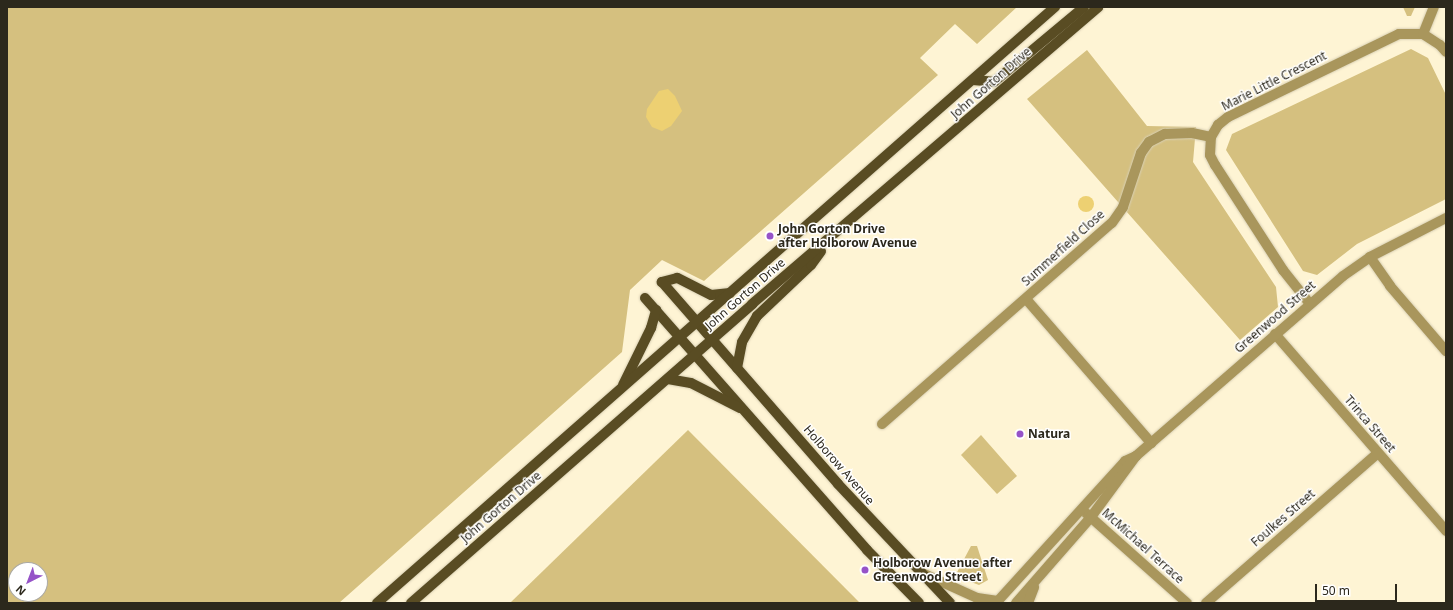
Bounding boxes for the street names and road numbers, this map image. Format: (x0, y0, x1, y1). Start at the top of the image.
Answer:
street label: John Gorton Drive (948, 44, 1034, 122)
street label: Marie Little Crescent (1219, 48, 1329, 114)
street label: Summerfield Close (1019, 207, 1107, 289)
street label: John Gorton Drive (702, 255, 788, 333)
street label: Greenwood Street (1232, 278, 1318, 356)
street label: Trinca Street (1341, 393, 1399, 455)
street label: Holborow Avenue (801, 422, 877, 508)
street label: John Gorton Drive (458, 468, 544, 546)
street label: Foulkes Street (1248, 486, 1318, 550)
street label: McMichael Terrace (1099, 506, 1187, 586)

